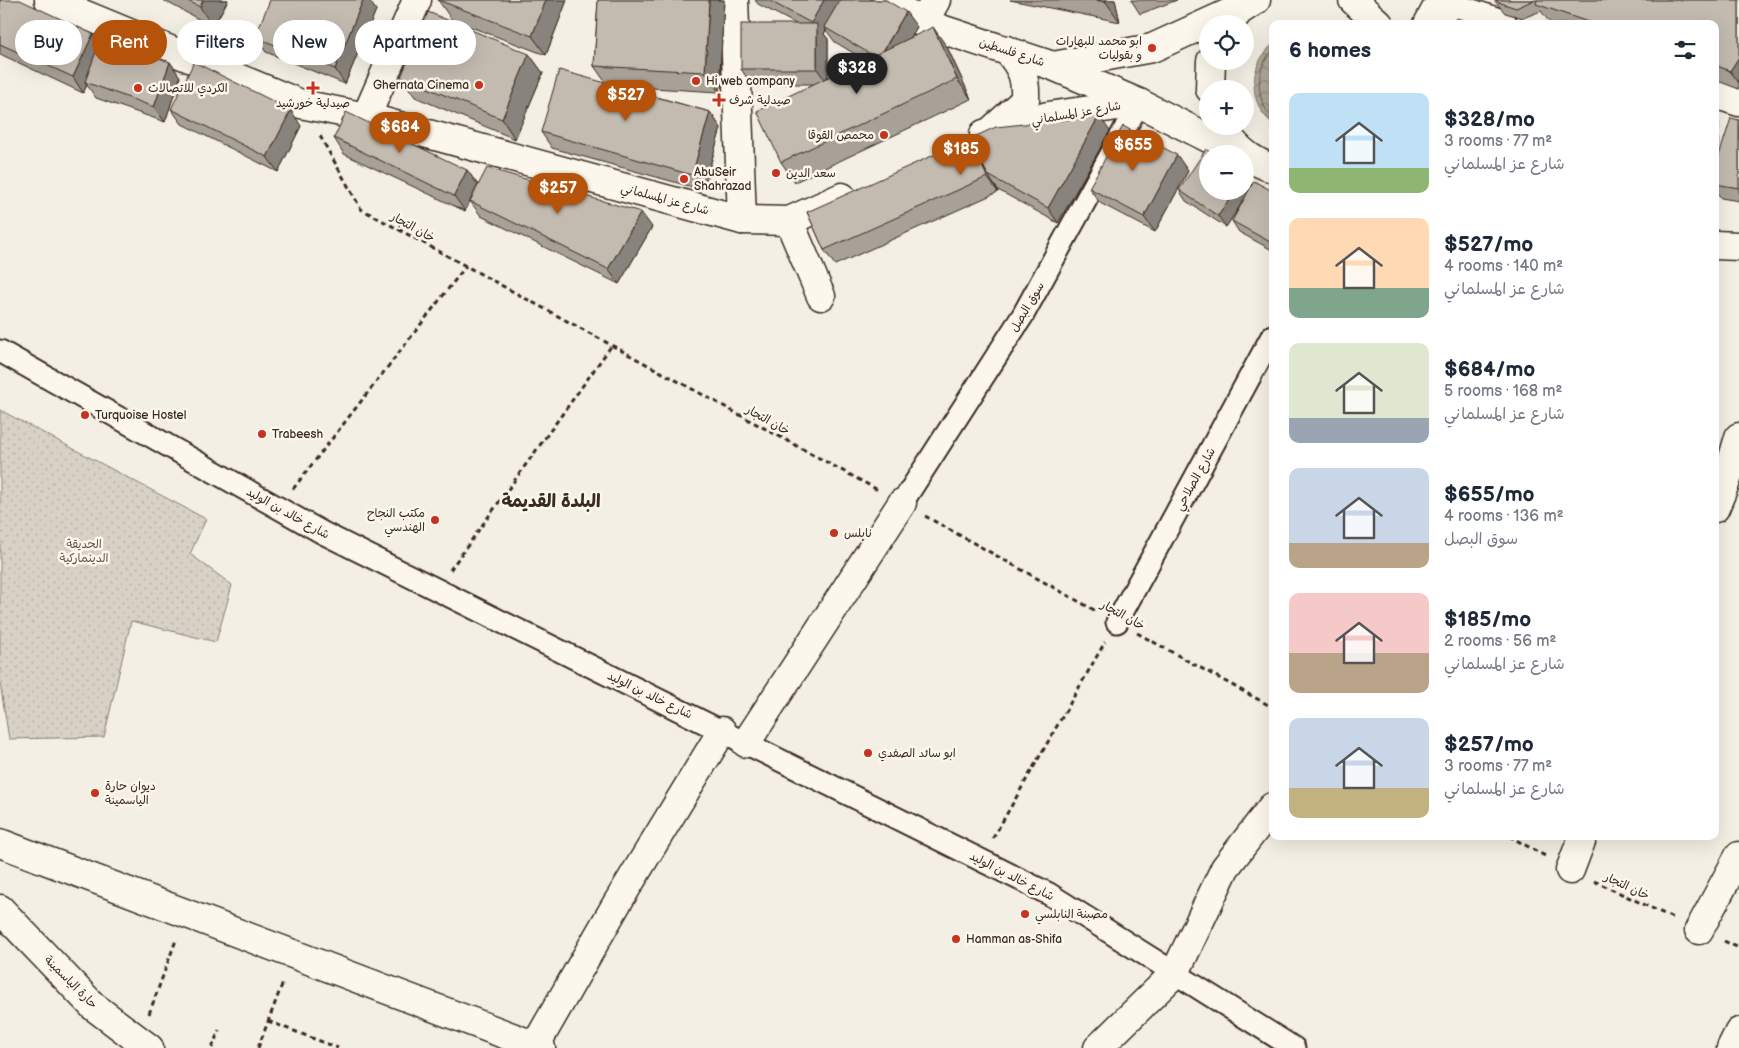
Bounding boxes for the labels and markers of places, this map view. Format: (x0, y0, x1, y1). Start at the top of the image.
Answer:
place label: ابو محمد للبهارات و بقوليات (1056, 34, 1142, 63)
marker: ابو محمد للبهارات و بقوليات (1146, 42, 1158, 54)
pin: $328 (827, 52, 887, 95)
place label: Hi web company (706, 74, 796, 89)
marker: Hi web company (690, 75, 702, 87)
place label: Ghernata Cinema (373, 78, 469, 93)
marker: Ghernata Cinema (473, 79, 485, 91)
pin: $527 (596, 80, 656, 122)
place label: الكردي للاتصالات (148, 81, 228, 97)
marker: الكردي للاتصالات (132, 82, 144, 94)
marker: صيدلية خورشيد (307, 82, 319, 94)
place label: صيدلية شرف (729, 93, 791, 108)
marker: صيدلية شرف (713, 94, 725, 106)
place label: صيدلية خورشيد (276, 96, 350, 111)
pin: $684 (370, 112, 430, 154)
place label: محمص القوقا (808, 128, 874, 143)
marker: محمص القوقا (878, 129, 890, 141)
pin: $655 (1103, 130, 1163, 172)
pin: $185 (931, 134, 991, 176)
place label: AbuSeir Shahrazad (694, 165, 752, 194)
place label: سعد الدين (786, 166, 836, 181)
marker: سعد الدين (770, 167, 782, 179)
pin: $257 (528, 172, 588, 215)
marker: AbuSeir Shahrazad (678, 173, 690, 185)
place label: Turquoise Hostel (95, 408, 186, 423)
marker: Turquoise Hostel (79, 409, 91, 421)
place label: Trabeesh (272, 427, 323, 442)
marker: Trabeesh (256, 428, 268, 440)
place label: مكتب النجاح الهندسي (367, 506, 425, 538)
marker: مكتب النجاح الهندسي (429, 514, 441, 526)
place label: نابلس (844, 526, 872, 541)
marker: نابلس (828, 527, 840, 539)
place label: ابو سائد الصفدي (878, 746, 956, 762)
marker: ابو سائد الصفدي (862, 747, 874, 759)
place label: ديوان حارة الياسمينة (105, 779, 156, 808)
marker: ديوان حارة الياسمينة (89, 787, 101, 799)
place label: مصبنة النابلسي (1035, 907, 1108, 925)
marker: مصبنة النابلسي (1019, 908, 1031, 920)
place label: Hamman as-Shifa (966, 932, 1062, 947)
marker: Hamman as-Shifa (950, 933, 962, 945)

